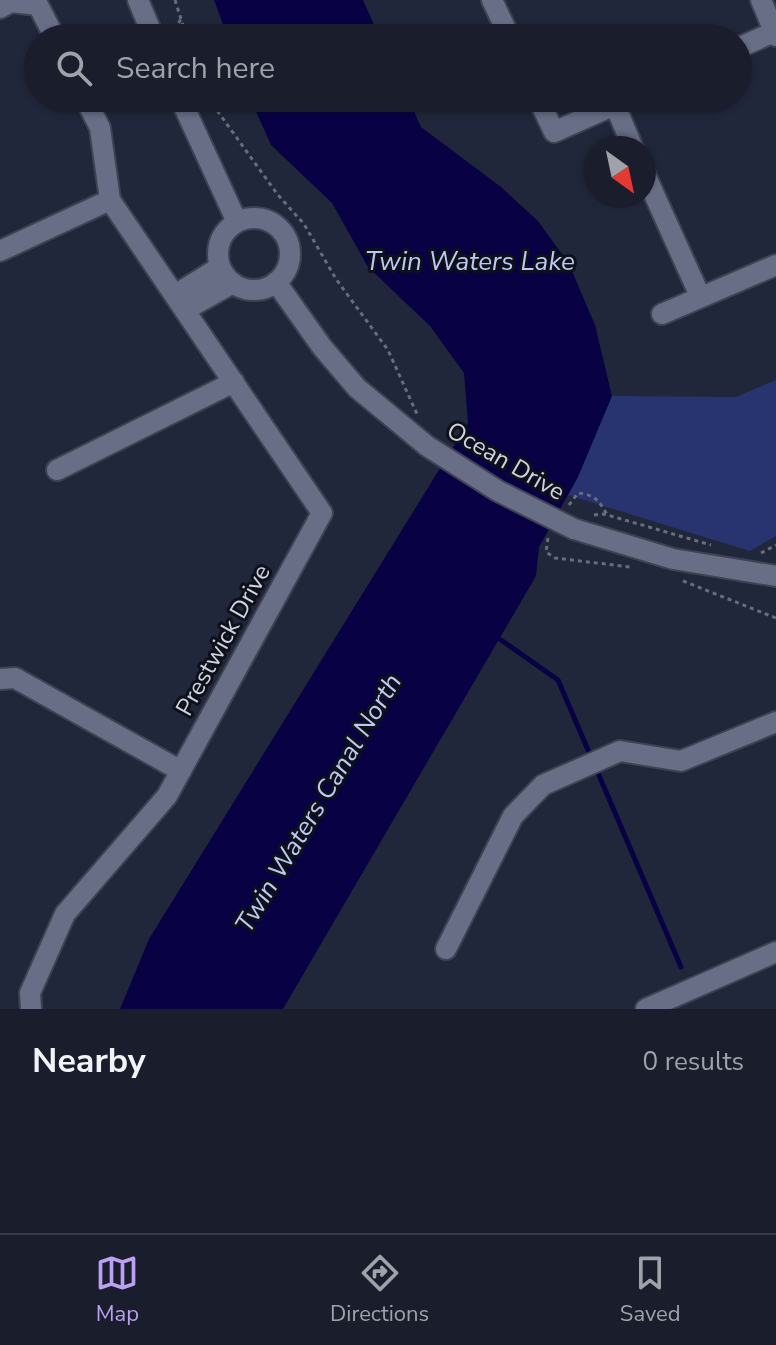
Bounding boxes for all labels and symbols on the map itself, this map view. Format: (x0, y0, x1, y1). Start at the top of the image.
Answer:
north arrow (584, 136, 656, 208)
water label: Twin Waters Lake (365, 244, 575, 279)
street label: Ocean Drive (441, 414, 571, 508)
street label: Prestwick Drive (168, 559, 278, 721)
water label: Twin Waters Canal North (227, 667, 410, 939)

